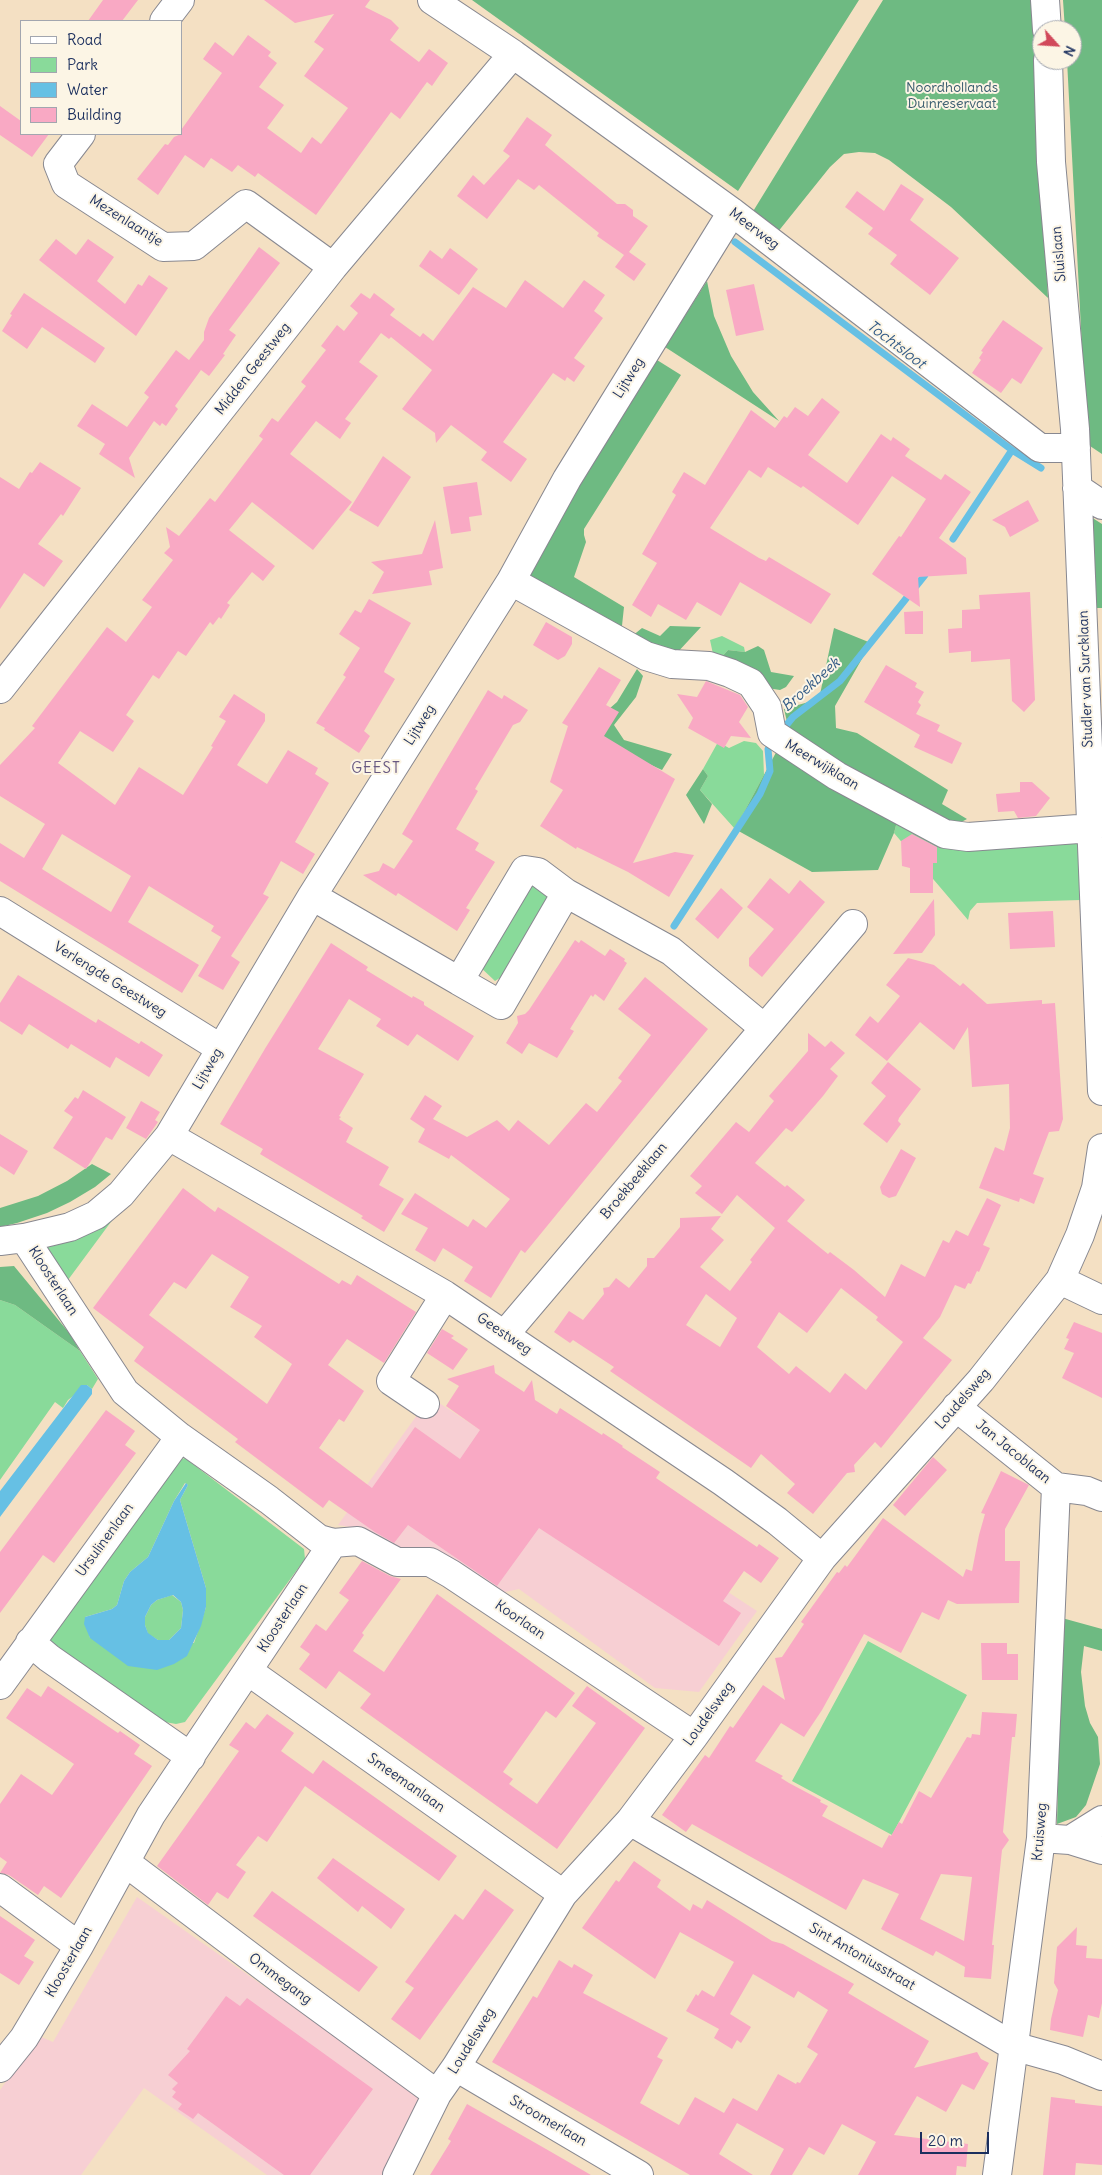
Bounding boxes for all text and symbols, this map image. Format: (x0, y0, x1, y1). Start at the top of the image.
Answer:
legend (20, 20, 182, 135)
north arrow (1032, 20, 1082, 70)
text: Road (67, 30, 102, 49)
text: N (1059, 43, 1080, 59)
text: Park (67, 55, 98, 74)
text: Water (67, 80, 108, 99)
park label: Noordhollands Duinreservaat (906, 80, 998, 112)
text: Building (67, 105, 122, 124)
street label: Mezenlaantje (86, 192, 166, 250)
street label: Meerweg (726, 205, 782, 253)
street label: Sluislaan (1048, 225, 1070, 283)
water label: Tochtsloot (863, 317, 929, 373)
street label: Midden Geestweg (212, 320, 294, 418)
street label: Lijtweg (610, 354, 648, 402)
street label: Studler van Surcklaan (1075, 610, 1097, 748)
water label: Broekbeek (778, 654, 844, 716)
street label: Lijtweg (401, 701, 439, 749)
street label: Meerwijklaan (782, 736, 862, 794)
district label: GEEST (351, 760, 401, 778)
street label: Verlengde Geestweg (51, 938, 169, 1022)
street label: Lijtweg (189, 1045, 227, 1093)
street label: Broekbeeklaan (597, 1139, 671, 1223)
street label: Kloosterlaan (24, 1243, 82, 1319)
street label: Geestweg (473, 1310, 535, 1358)
street label: Loudelsweg (932, 1365, 994, 1433)
street label: Jan Jacoblaan (972, 1417, 1054, 1487)
street label: Ursulinenlaan (73, 1500, 137, 1580)
street label: Kloosterlaan (254, 1580, 312, 1656)
street label: Koorlaan (492, 1597, 548, 1643)
street label: Loudelsweg (680, 1679, 738, 1749)
street label: Smeemanlaan (364, 1750, 448, 1816)
street label: Kruisweg (1029, 1802, 1051, 1862)
street label: Sint Antoniusstraat (806, 1920, 918, 1994)
street label: Kloosterlaan (42, 1924, 96, 2000)
street label: Ommegang (245, 1950, 315, 2008)
street label: Loudelsweg (445, 2005, 499, 2077)
street label: Stroomerlaan (506, 2092, 590, 2150)
scale bar (922, 2122, 991, 2154)
text: 20 m (928, 2131, 963, 2150)

